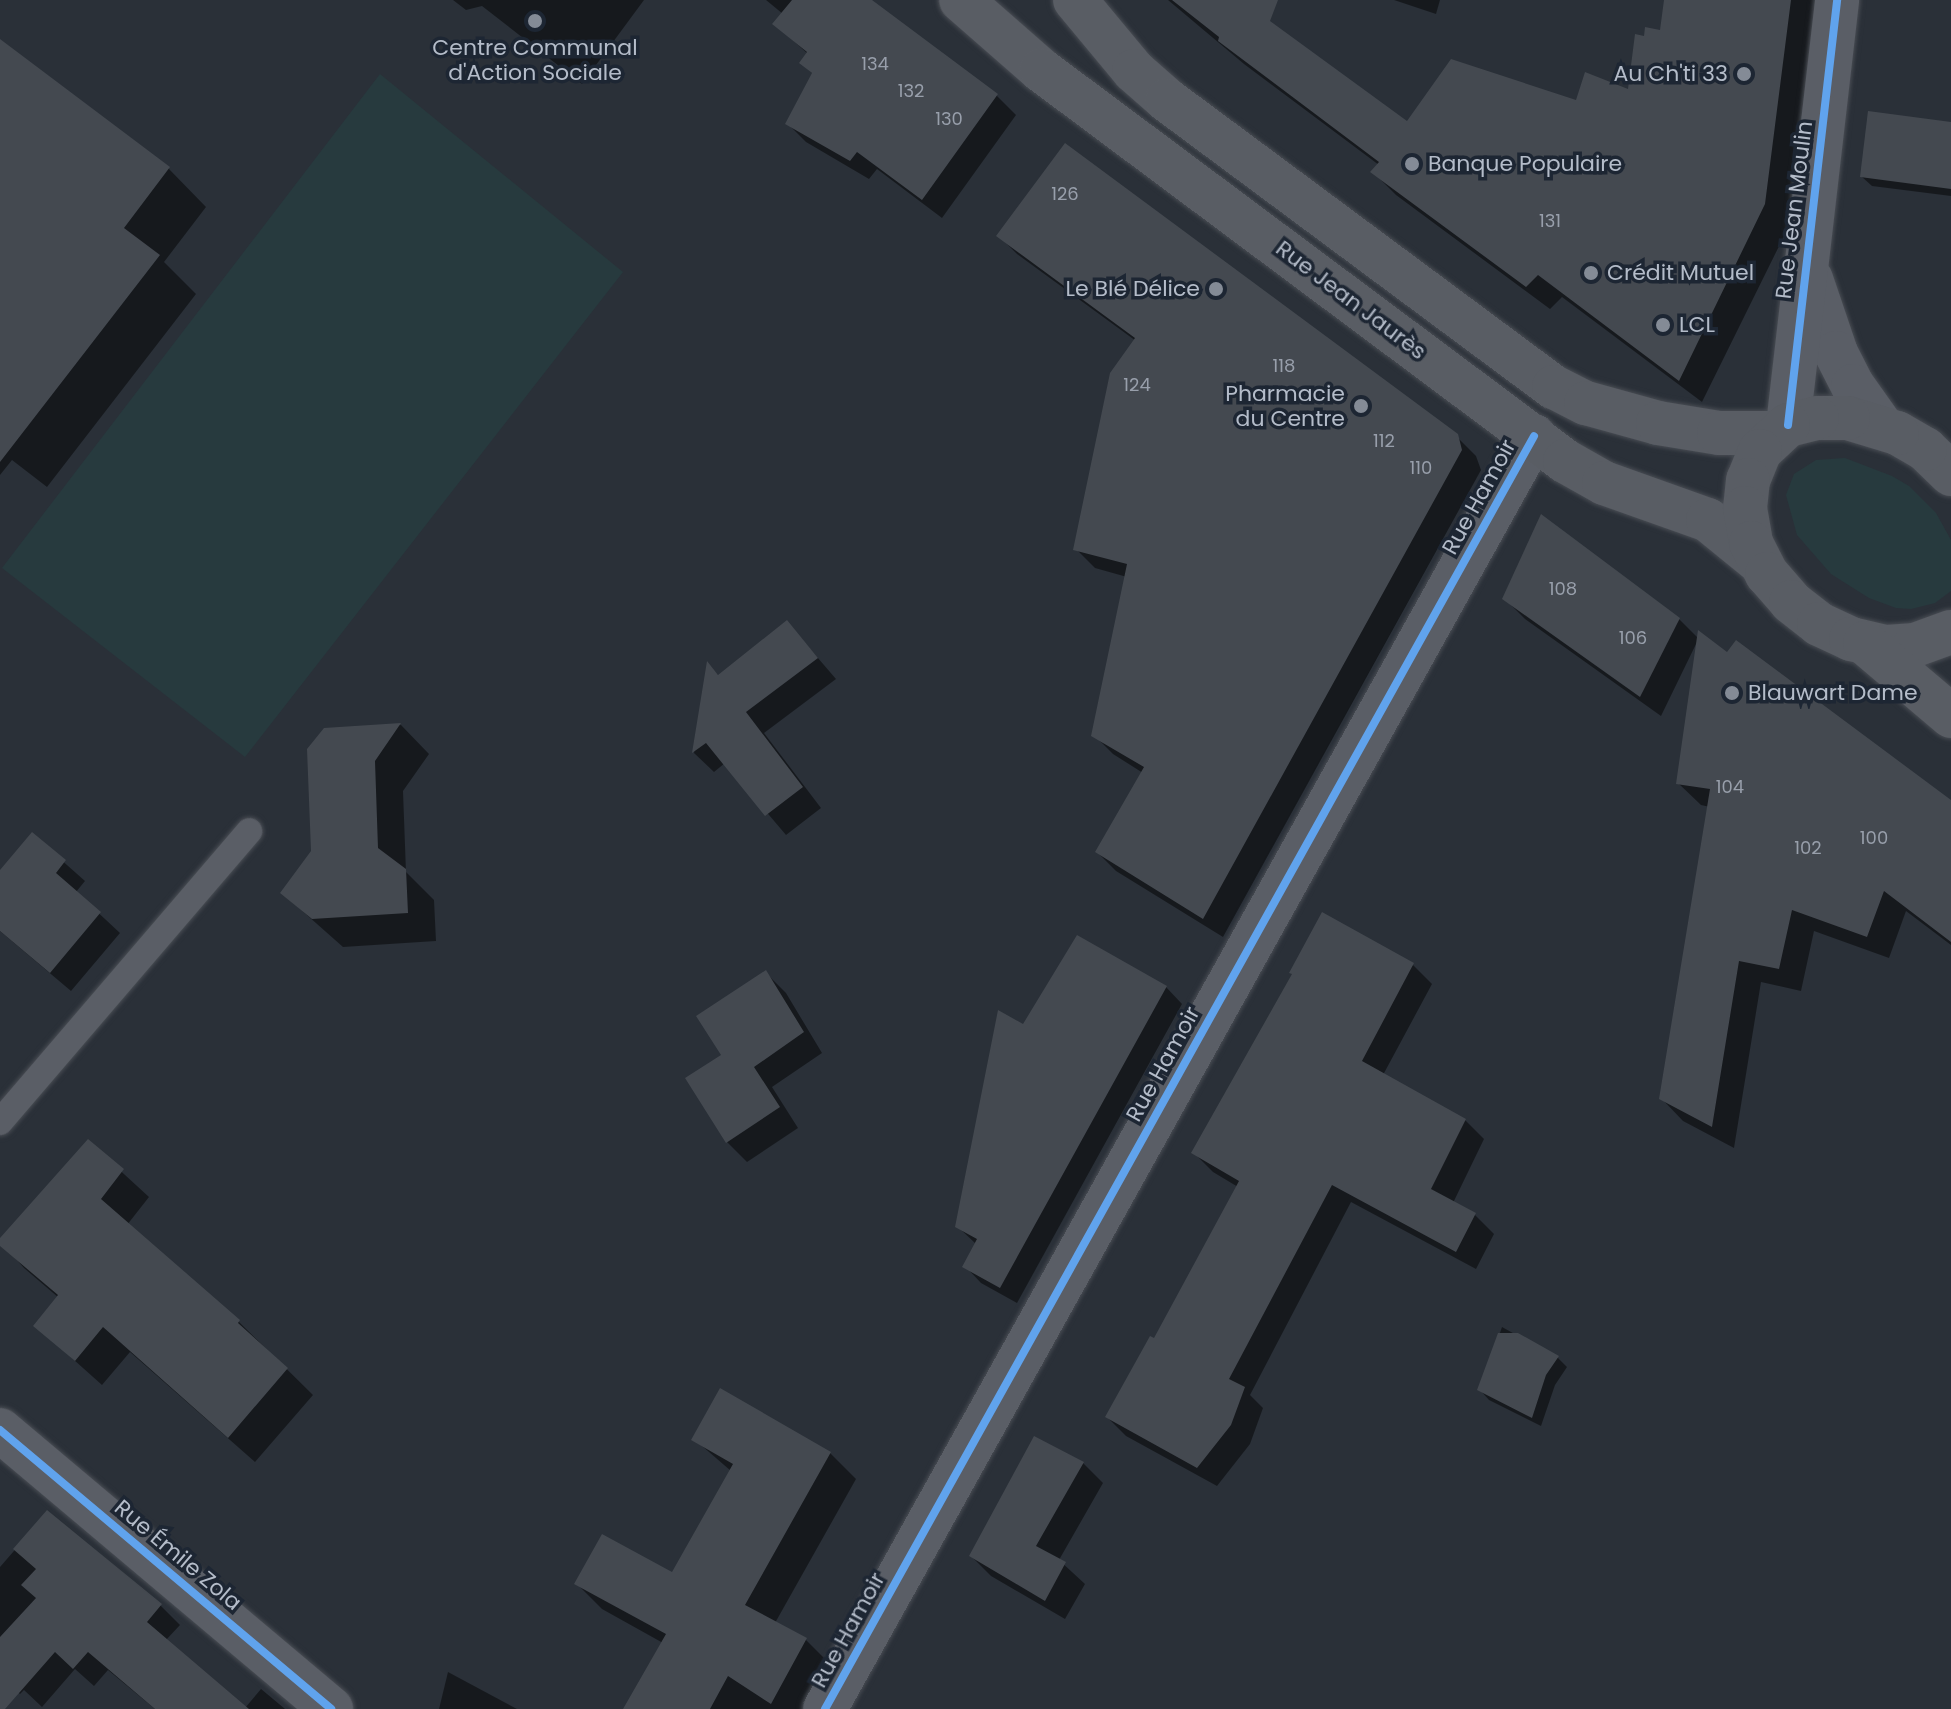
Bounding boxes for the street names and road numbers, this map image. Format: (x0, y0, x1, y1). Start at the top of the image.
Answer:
street label: Rue Jean Moulin (1770, 120, 1818, 300)
street label: Rue Jean Jaurès (1271, 235, 1431, 365)
street label: Rue Hamoir (1437, 435, 1521, 559)
street label: Rue Hamoir (1121, 1002, 1205, 1126)
street label: Rue Émile Zola (109, 1494, 247, 1616)
street label: Rue Hamoir (806, 1568, 890, 1692)

